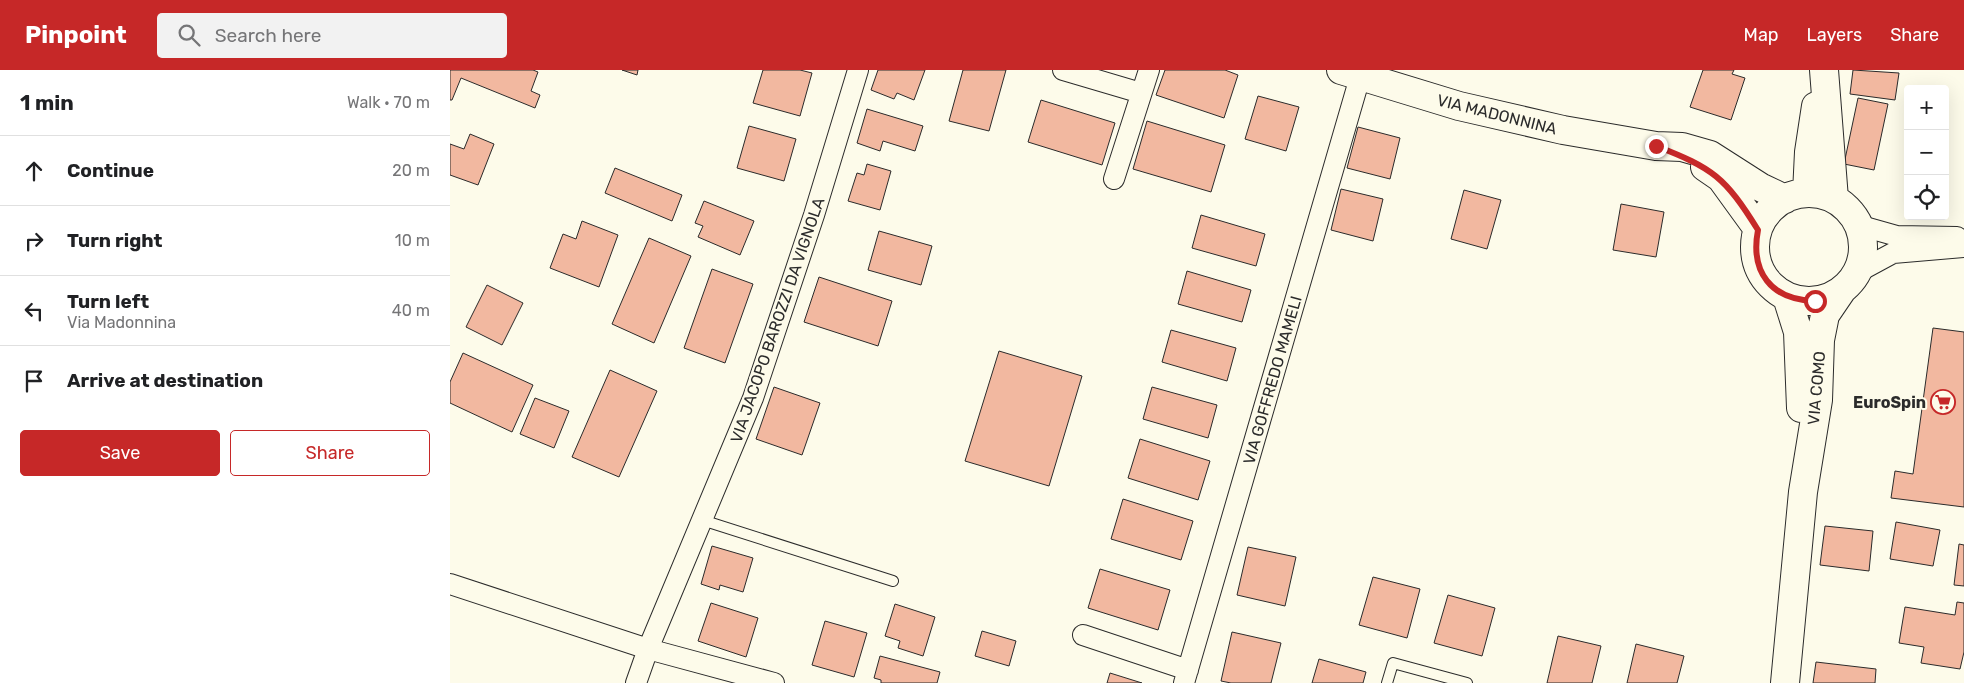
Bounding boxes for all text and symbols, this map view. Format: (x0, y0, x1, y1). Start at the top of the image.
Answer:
search box (157, 13, 507, 58)
text: Pinpoint (25, 21, 127, 49)
icon: search (175, 21, 203, 49)
text: Search here (215, 24, 321, 47)
text: Map (1744, 24, 1779, 46)
text: Layers (1807, 24, 1862, 46)
text: Share (1890, 24, 1939, 46)
map controls (1904, 85, 1949, 220)
button: + (1904, 85, 1949, 130)
text: 1 min (20, 90, 74, 115)
street label: VIA MADONNINA (1435, 90, 1559, 139)
text: Walk · 70 m (347, 93, 430, 112)
button: − (1904, 130, 1949, 175)
route end (1645, 135, 1668, 158)
icon: ahead (20, 157, 48, 185)
text: Continue (67, 159, 154, 182)
text: 20 m (392, 161, 430, 180)
button: locate (1904, 175, 1949, 220)
street label: VIA JACOPO BAROZZI DA VIGNOLA (726, 195, 829, 445)
icon: right (20, 227, 48, 255)
text: Turn right (67, 229, 162, 252)
text: 10 m (395, 231, 430, 250)
text: Turn left (67, 290, 149, 313)
route start (1804, 290, 1827, 313)
street label: VIA GOFFREDO MAMELI (1239, 294, 1306, 467)
icon: left (20, 297, 48, 325)
text: 40 m (392, 301, 430, 320)
text: Via Madonnina (67, 313, 176, 332)
street label: VIA COMO (1804, 350, 1829, 426)
icon: arrive (20, 367, 48, 395)
text: Arrive at destination (67, 369, 263, 392)
supermarket icon: EuroSpin (1930, 389, 1956, 415)
place label: EuroSpin (1853, 393, 1926, 412)
button: Save (20, 430, 220, 476)
button: Share (230, 430, 430, 476)

